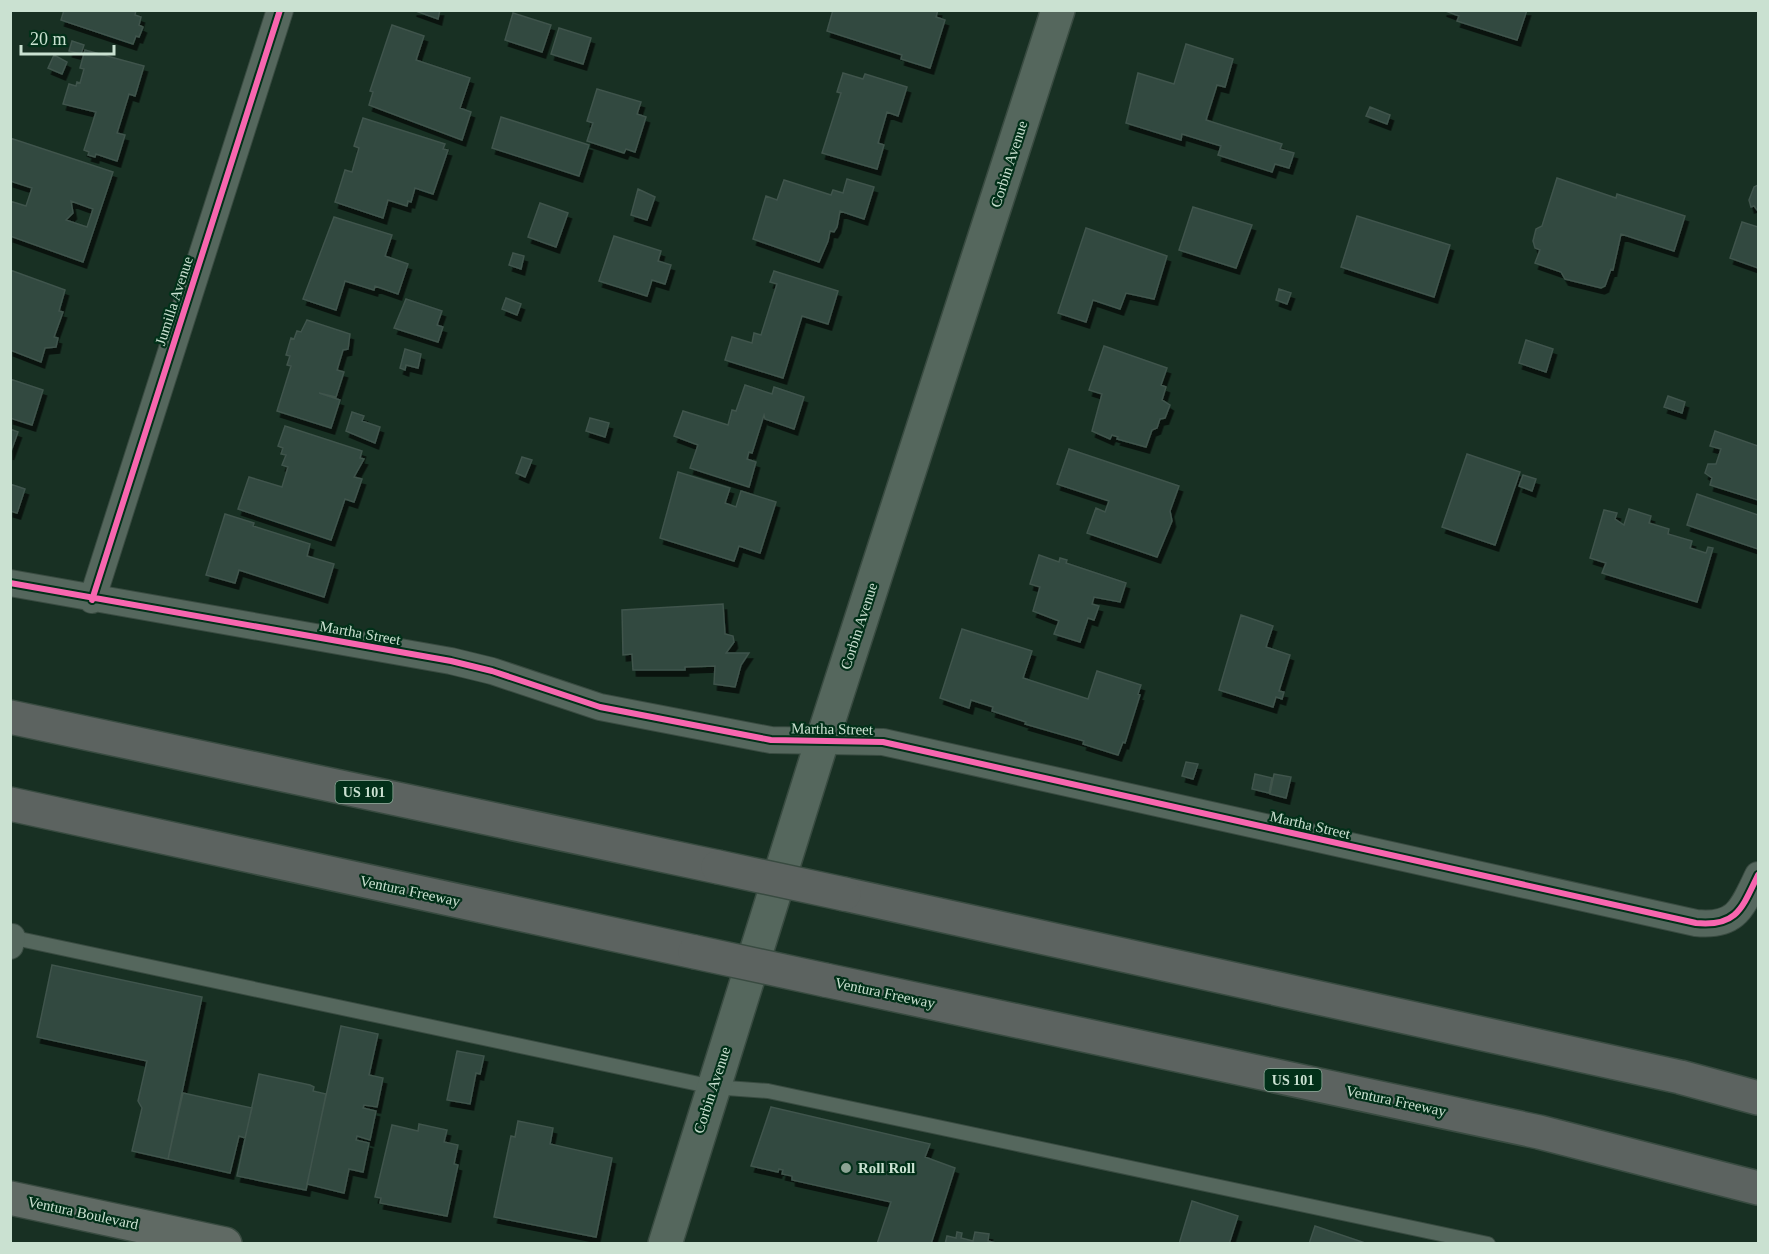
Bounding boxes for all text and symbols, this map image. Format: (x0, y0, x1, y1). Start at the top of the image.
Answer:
scale bar (21, 18, 114, 56)
text: 20 m (30, 29, 67, 49)
street label: Corbin Avenue (987, 118, 1031, 209)
street label: Jumilla Avenue (152, 254, 196, 348)
street label: Corbin Avenue (837, 580, 881, 671)
street label: Martha Street (318, 618, 403, 648)
street label: Martha Street (791, 720, 874, 738)
road number: US 101 (336, 781, 392, 803)
street label: Martha Street (1268, 808, 1353, 842)
street label: Ventura Freeway (358, 873, 462, 910)
street label: Ventura Freeway (833, 975, 937, 1012)
street label: Corbin Avenue (690, 1044, 734, 1135)
road number: US 101 (1264, 1069, 1322, 1091)
street label: Ventura Freeway (1344, 1083, 1448, 1120)
place label: Roll Roll (858, 1160, 915, 1176)
marker: Roll Roll (839, 1161, 853, 1175)
street label: Ventura Boulevard (26, 1193, 140, 1233)

